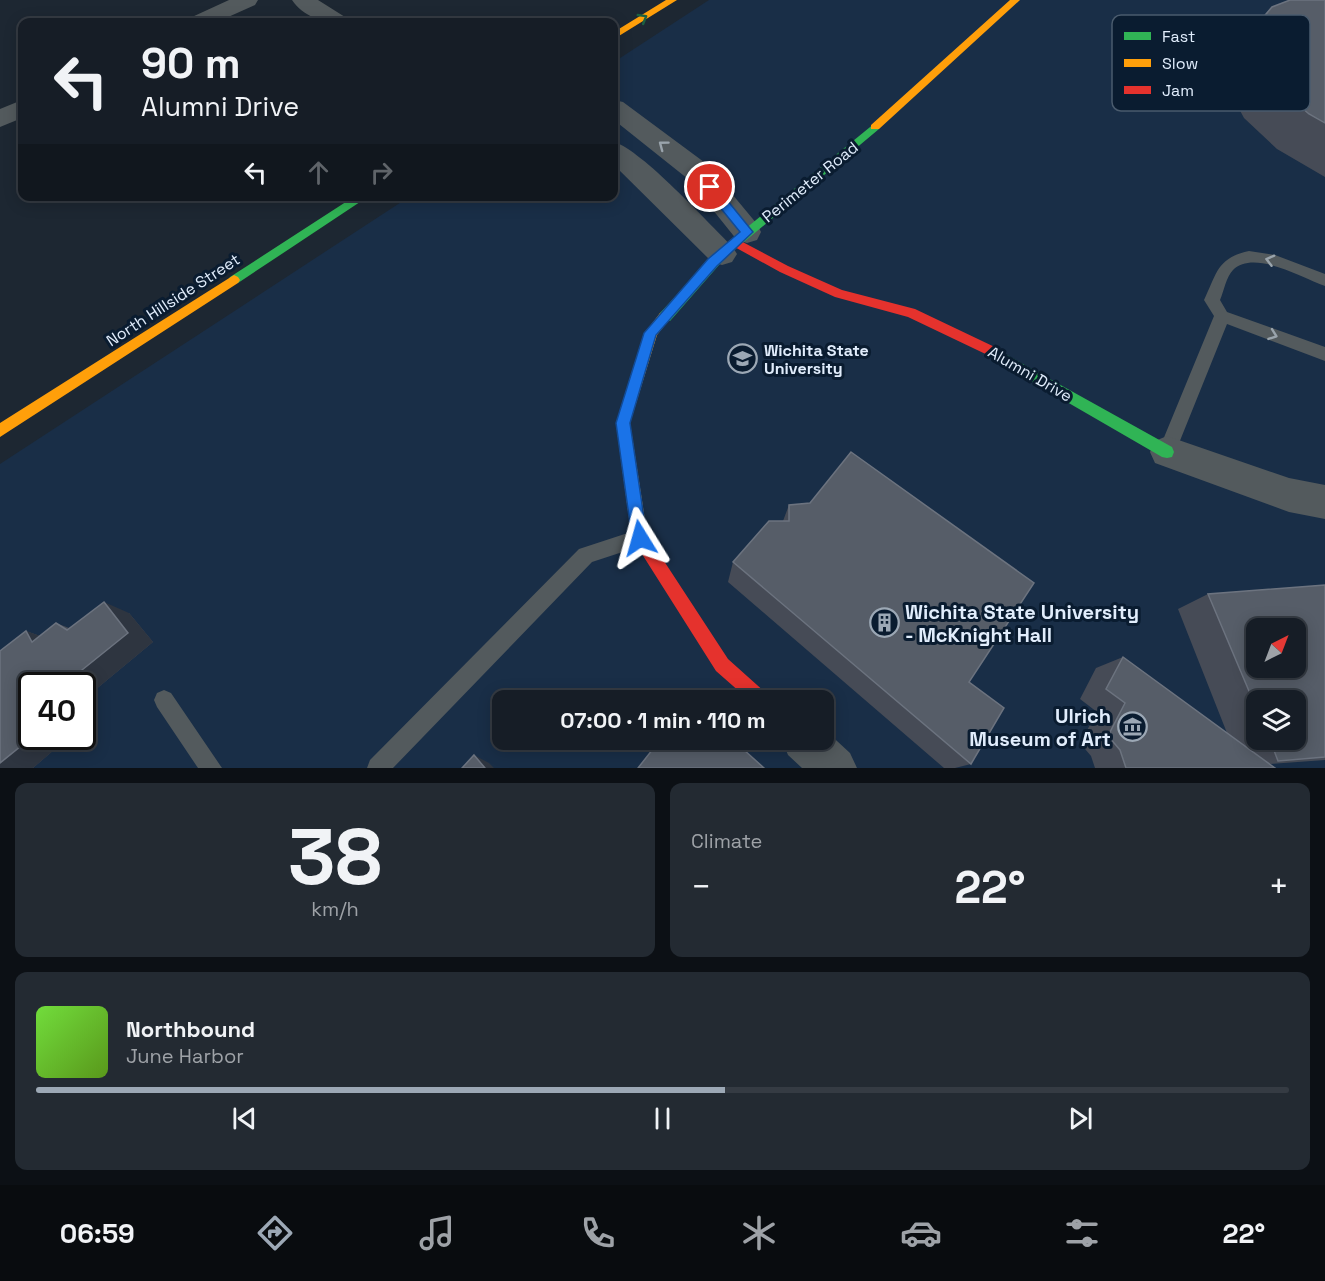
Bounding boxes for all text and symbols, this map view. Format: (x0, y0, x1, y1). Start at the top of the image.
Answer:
one-way arrow (637, 13, 647, 25)
legend (1112, 15, 1310, 111)
text: Fast (1162, 26, 1195, 47)
text: 90 m (141, 37, 241, 90)
icon: left (42, 42, 120, 120)
text: Slow (1162, 53, 1198, 74)
text: Jam (1162, 80, 1194, 101)
text: Alumni Drive (141, 89, 299, 124)
street label: Perimeter Road (758, 137, 862, 227)
one-way arrow (659, 142, 670, 153)
icon: left (239, 156, 272, 189)
icon: ahead (302, 156, 335, 189)
icon: right (365, 156, 398, 189)
pin (684, 161, 735, 212)
icon: arrive (693, 170, 726, 203)
street label: North Hillside Street (102, 249, 244, 351)
one-way arrow (1265, 255, 1276, 267)
one-way arrow (1268, 327, 1278, 340)
place label: Wichita State University (764, 340, 869, 379)
street label: Alumni Drive (984, 341, 1076, 407)
school or university icon: Wichita State University (727, 343, 759, 375)
position arrow (608, 506, 672, 570)
place label: Wichita State University - McKnight Hall (905, 599, 1139, 648)
building icon: Wichita State University - McKnight Hall (868, 607, 900, 639)
north arrow (1246, 618, 1306, 678)
map controls (1246, 618, 1306, 750)
speed limit sign: 40 (18, 672, 96, 750)
button: layers (1246, 690, 1306, 750)
place label: Ulrich Museum of Art (969, 703, 1111, 752)
text: 07:00 · 1 min · 110 m (560, 706, 766, 734)
museum icon: Ulrich Museum of Art (1116, 711, 1148, 743)
text: 38 (288, 807, 382, 907)
text: Climate (691, 828, 762, 854)
text: 22° (954, 859, 1026, 916)
text: − (691, 866, 711, 908)
text: + (1269, 866, 1289, 908)
text: km/h (311, 896, 359, 922)
text: Northbound (126, 1015, 255, 1043)
text: June Harbor (126, 1043, 244, 1069)
icon: previous (228, 1102, 261, 1135)
icon: pause (646, 1102, 679, 1135)
icon: next (1064, 1102, 1097, 1135)
icon: directions (254, 1212, 296, 1254)
icon: music (416, 1212, 458, 1254)
icon: phone (577, 1212, 619, 1254)
icon: climate (738, 1212, 780, 1254)
icon: car (900, 1212, 942, 1254)
icon: filters (1061, 1212, 1103, 1254)
text: 06:59 (60, 1216, 135, 1251)
text: 22° (1223, 1216, 1265, 1251)

